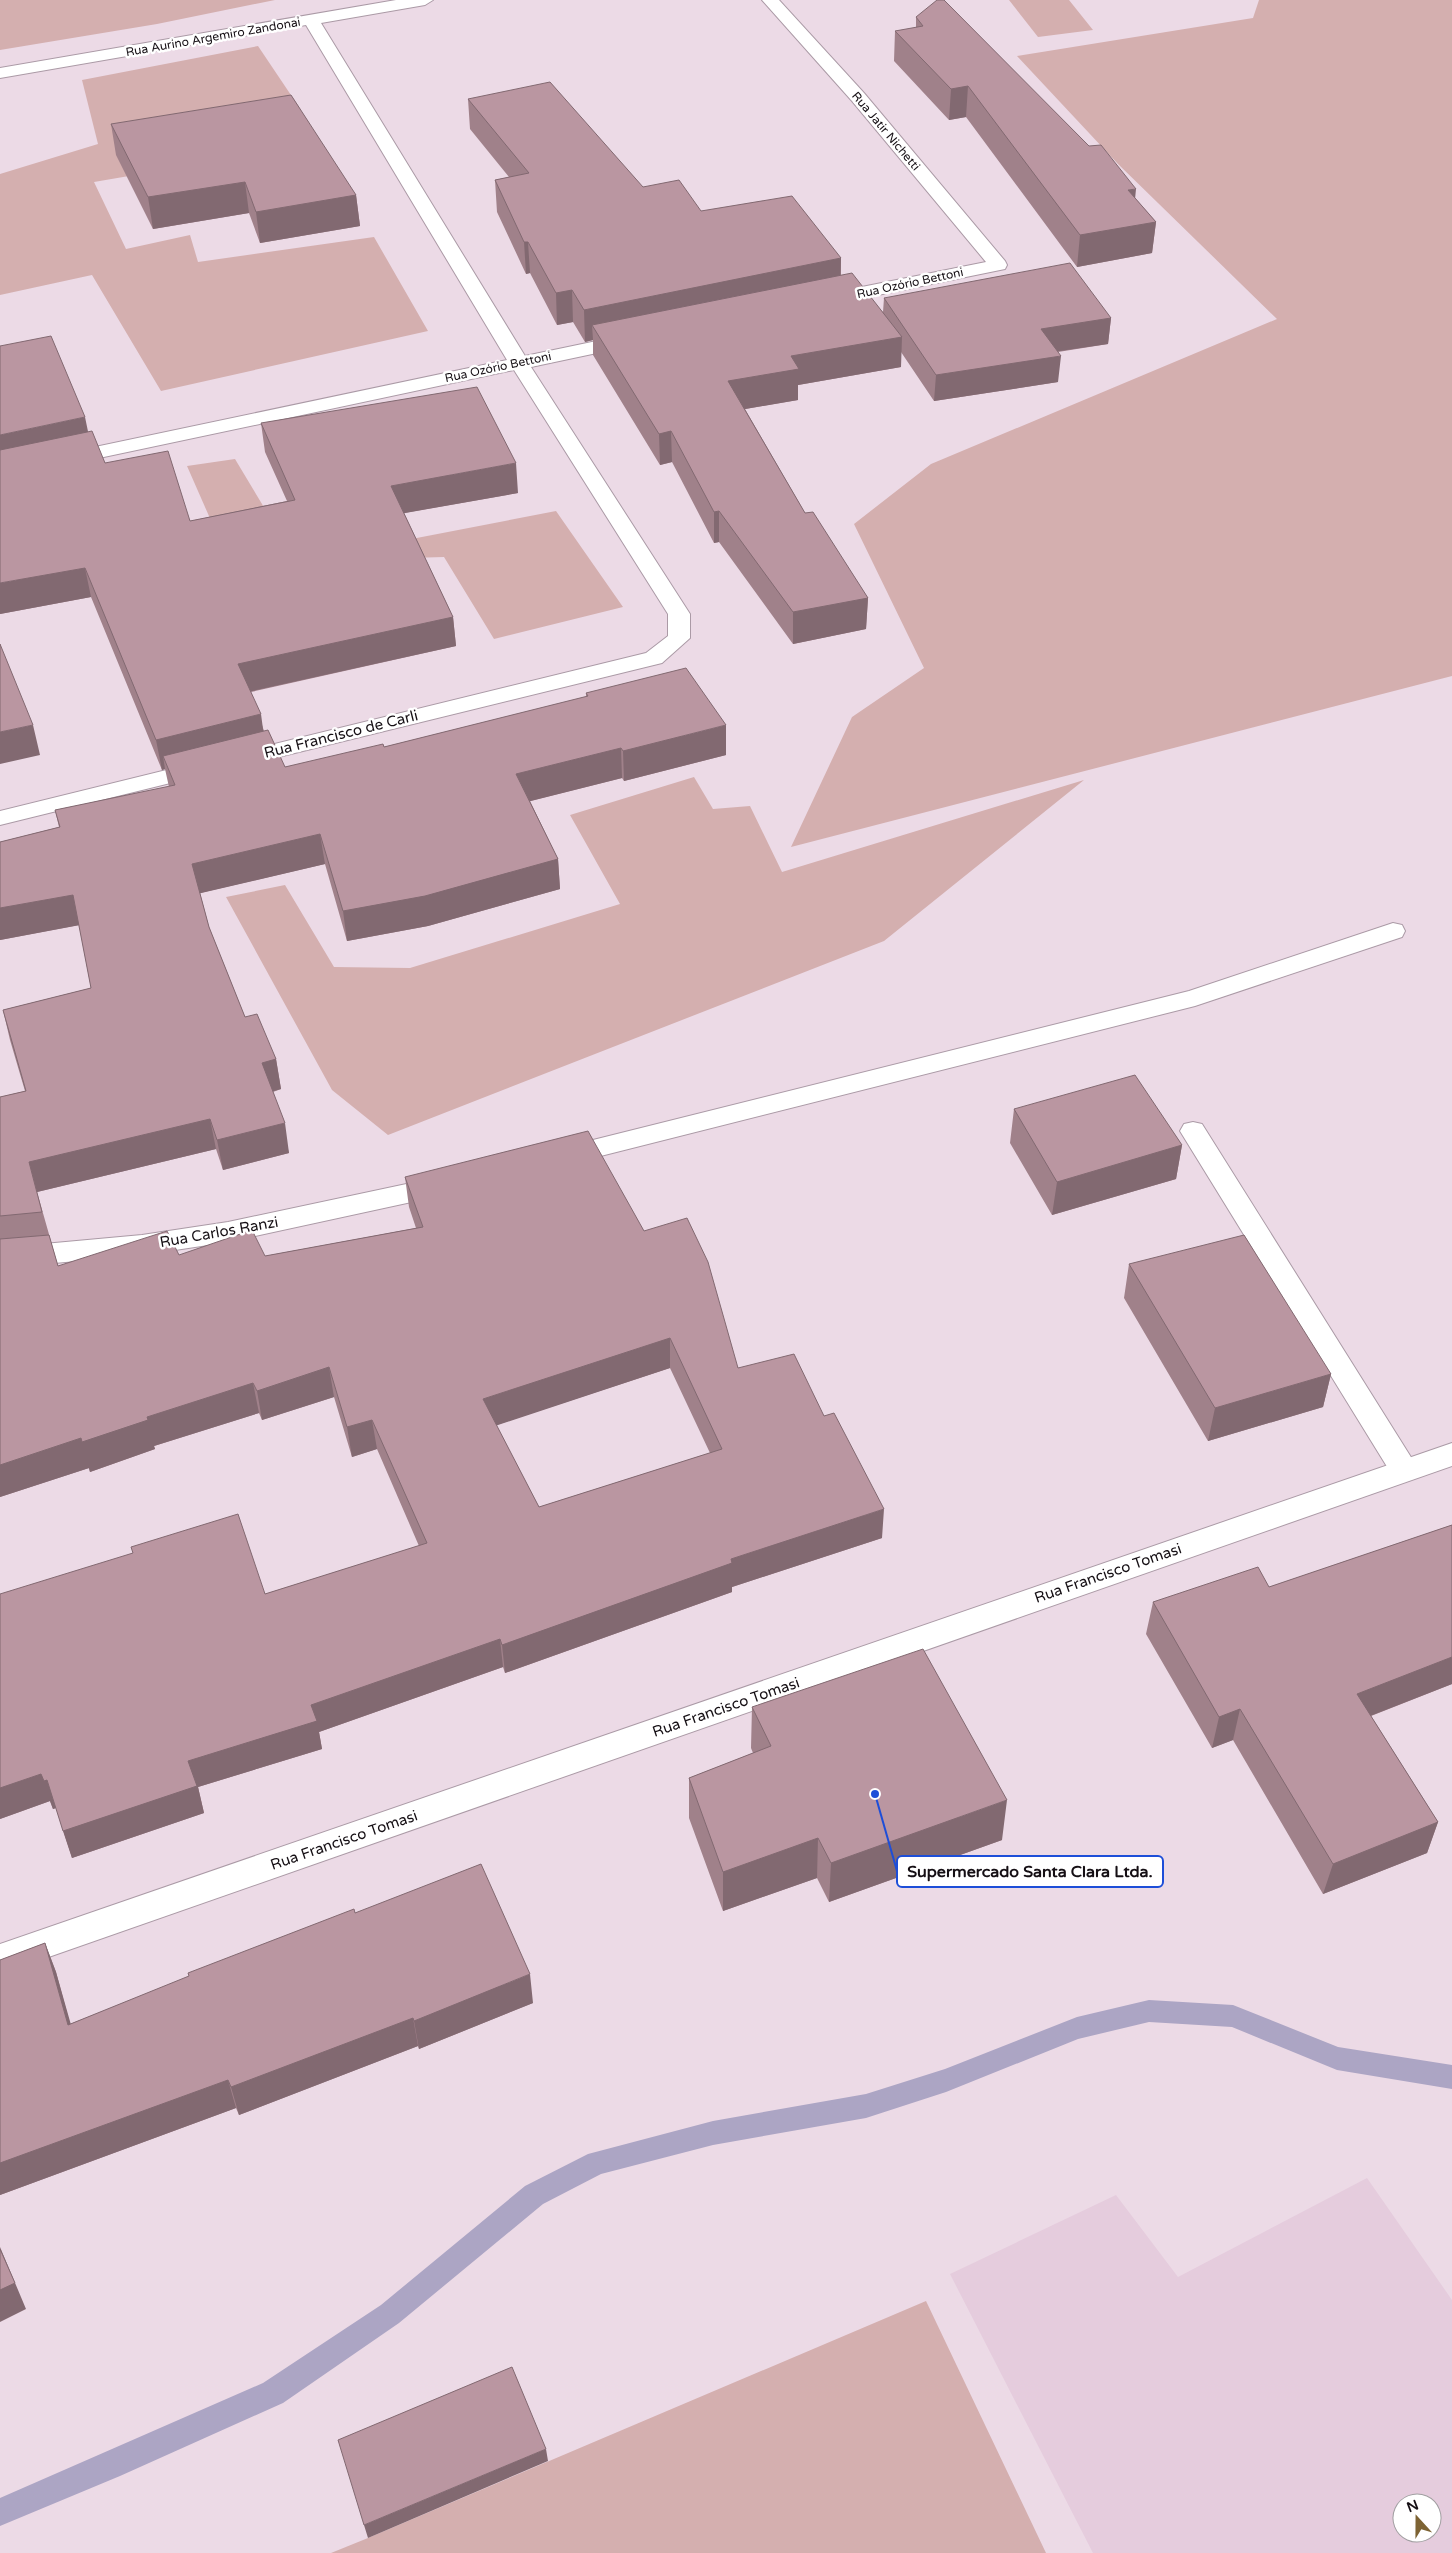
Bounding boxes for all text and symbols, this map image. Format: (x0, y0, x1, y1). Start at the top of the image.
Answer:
street label: Rua Aurino Argemiro Zandonai (125, 15, 301, 59)
street label: Rua Jatir Nichetti (849, 89, 923, 173)
street label: Rua Ozório Bettoni (855, 265, 965, 301)
street label: Rua Ozório Bettoni (443, 349, 553, 385)
street label: Rua Francisco de Carli (262, 706, 420, 762)
street label: Rua Carlos Ranzi (158, 1213, 280, 1251)
street label: Rua Francisco Tomasi (1032, 1539, 1184, 1607)
street label: Rua Francisco Tomasi (650, 1673, 802, 1741)
street label: Rua Francisco Tomasi (268, 1806, 420, 1874)
callout: Supermercado Santa Clara Ltda. (897, 1856, 1163, 1887)
text: Supermercado Santa Clara Ltda. (907, 1862, 1153, 1882)
north arrow (1392, 2493, 1442, 2543)
text: N (1404, 2496, 1421, 2516)

